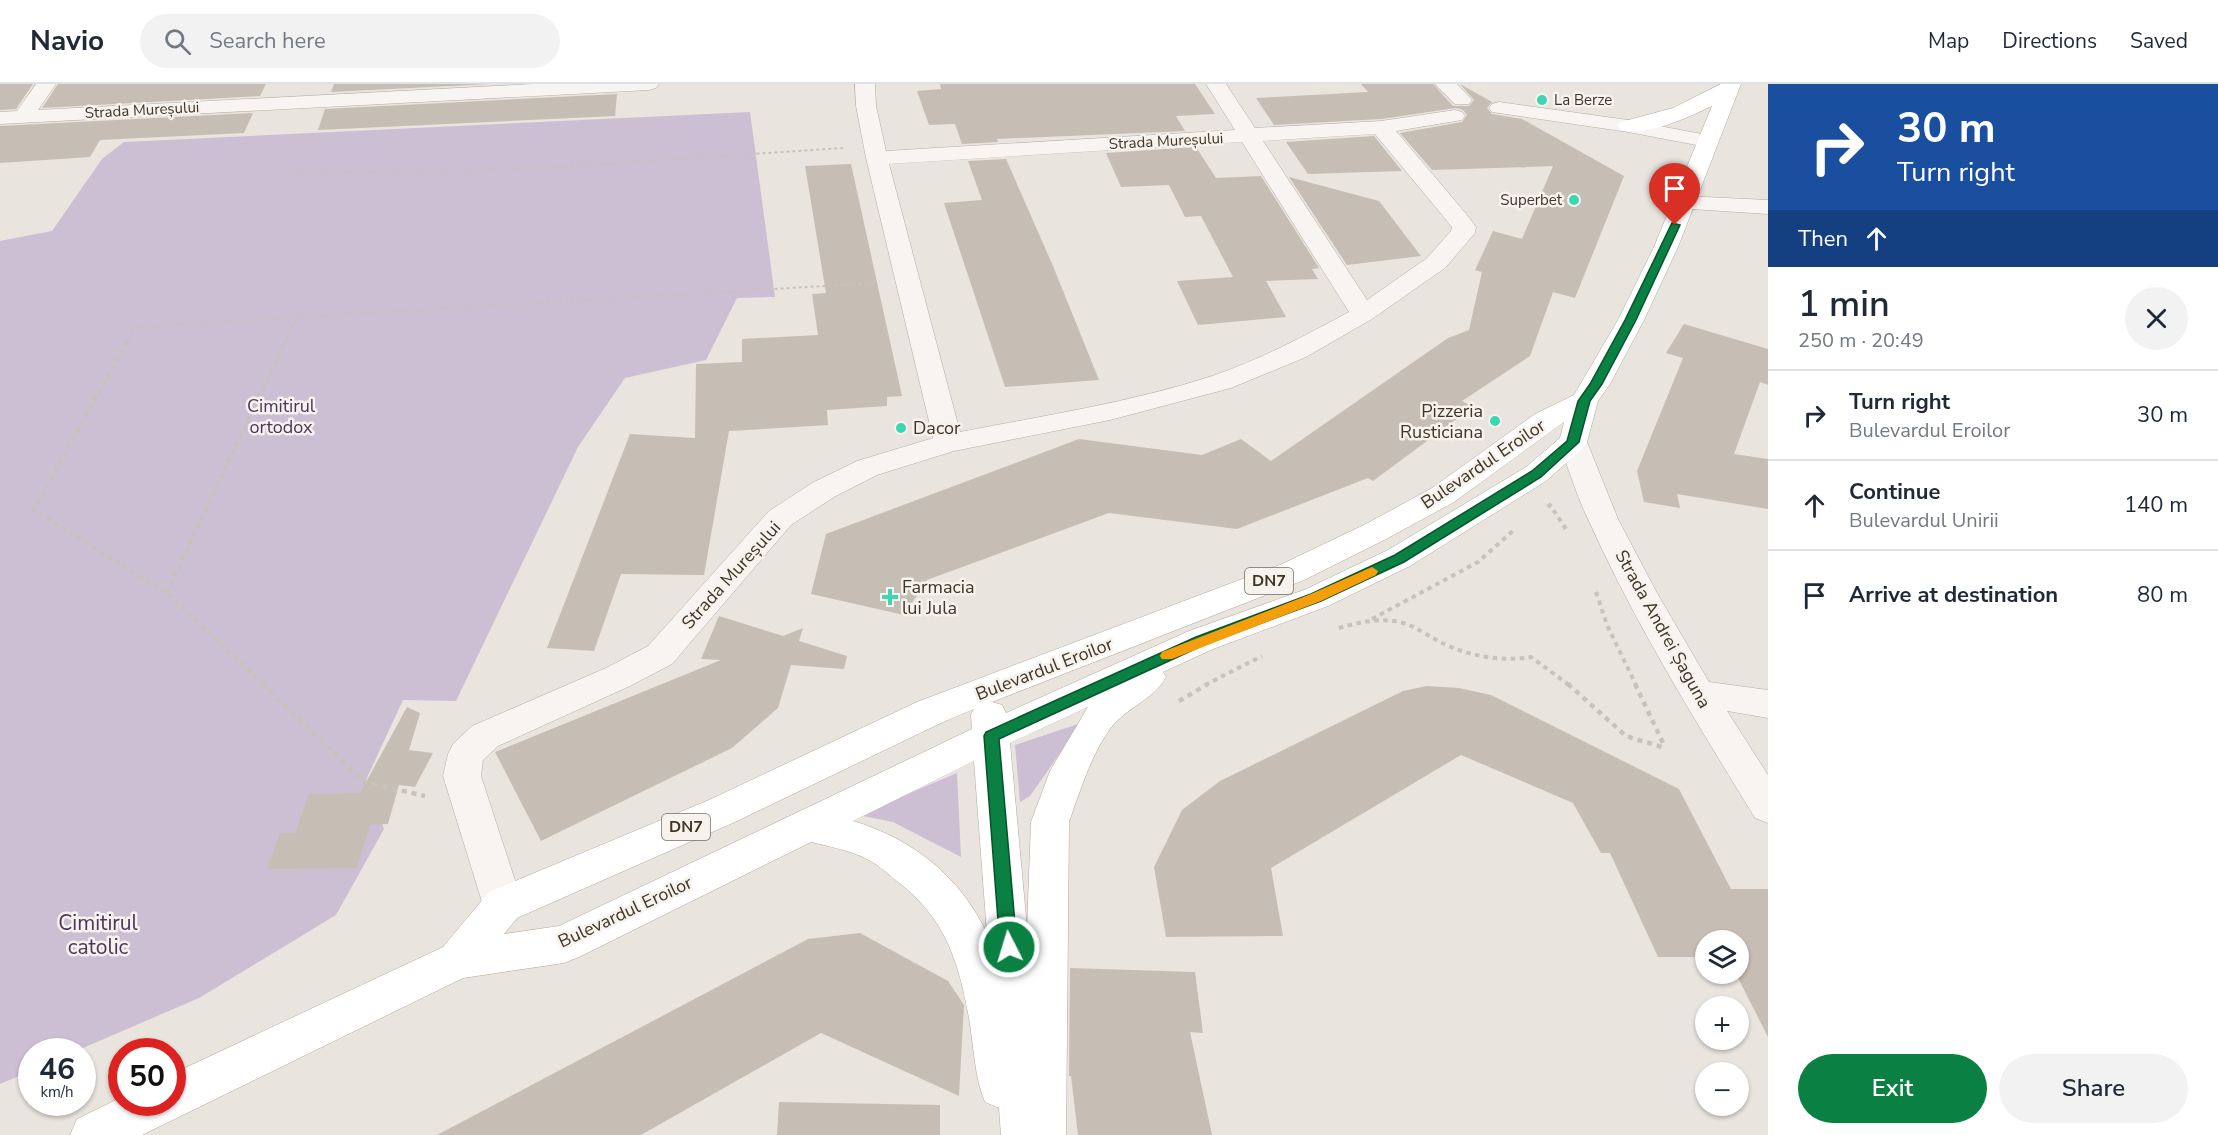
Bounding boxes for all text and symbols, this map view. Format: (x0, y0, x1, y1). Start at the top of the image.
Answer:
search box (140, 14, 560, 68)
text: Navio (30, 22, 104, 60)
icon: search (161, 25, 194, 58)
text: Search here (209, 26, 326, 56)
text: Map (1928, 27, 1969, 55)
text: Directions (2002, 27, 2097, 55)
text: Saved (2130, 27, 2188, 55)
place label: La Berze (1554, 90, 1612, 110)
marker: La Berze (1535, 93, 1549, 107)
street label: Strada Mureșului (84, 97, 200, 123)
text: 30 m (1897, 100, 1996, 157)
icon: right (1798, 108, 1876, 186)
street label: Strada Mureșului (1108, 128, 1224, 154)
text: Turn right (1897, 154, 2015, 191)
pin (1649, 163, 1700, 225)
icon: arrive (1658, 172, 1691, 205)
place label: Superbet (1500, 190, 1563, 210)
marker: Superbet (1567, 193, 1581, 207)
icon: ahead (1860, 222, 1893, 255)
text: Then (1798, 224, 1848, 254)
text: 1 min (1798, 280, 1890, 329)
button: close (2125, 287, 2188, 350)
text: 250 m · 20:49 (1798, 327, 1924, 354)
text: Turn right (1849, 387, 1950, 417)
park label: Cimitirul ortodox (247, 394, 316, 439)
place label: Pizzeria Rusticiana (1400, 399, 1483, 444)
icon: right (1798, 399, 1831, 432)
text: 30 m (2137, 400, 2188, 430)
street label: Bulevardul Eroilor (1416, 413, 1550, 515)
marker: Pizzeria Rusticiana (1488, 414, 1502, 428)
place label: Dacor (913, 416, 961, 440)
text: Bulevardul Eroilor (1849, 417, 2010, 444)
marker: Dacor (894, 421, 908, 435)
text: Continue (1849, 477, 1940, 507)
icon: ahead (1798, 489, 1831, 522)
text: 140 m (2124, 490, 2188, 520)
text: Bulevardul Unirii (1849, 507, 1999, 534)
street label: Strada Mureșului (676, 516, 786, 634)
street label: Strada Andrei Șaguna (1609, 546, 1717, 712)
road number: DN7 (1245, 568, 1293, 594)
place label: Farmacia lui Jula (902, 575, 975, 620)
icon: arrive (1798, 579, 1831, 612)
text: Arrive at destination (1849, 580, 2058, 610)
text: 80 m (2137, 580, 2188, 610)
marker: Farmacia lui Jula (883, 590, 897, 604)
street label: Bulevardul Eroilor (972, 632, 1117, 706)
road number: DN7 (662, 814, 710, 840)
street label: Bulevardul Eroilor (554, 870, 696, 954)
park label: Cimitirul catolic (58, 909, 139, 961)
position arrow (977, 915, 1041, 979)
map controls (1695, 930, 1749, 1116)
button: layers (1695, 930, 1749, 984)
button: + (1695, 996, 1749, 1050)
speed limit sign: 50 (108, 1038, 186, 1116)
text: 46 (39, 1049, 75, 1090)
button: Exit (1798, 1054, 1987, 1123)
button: Share (1999, 1054, 2188, 1123)
button: − (1695, 1062, 1749, 1116)
text: km/h (40, 1082, 74, 1102)

